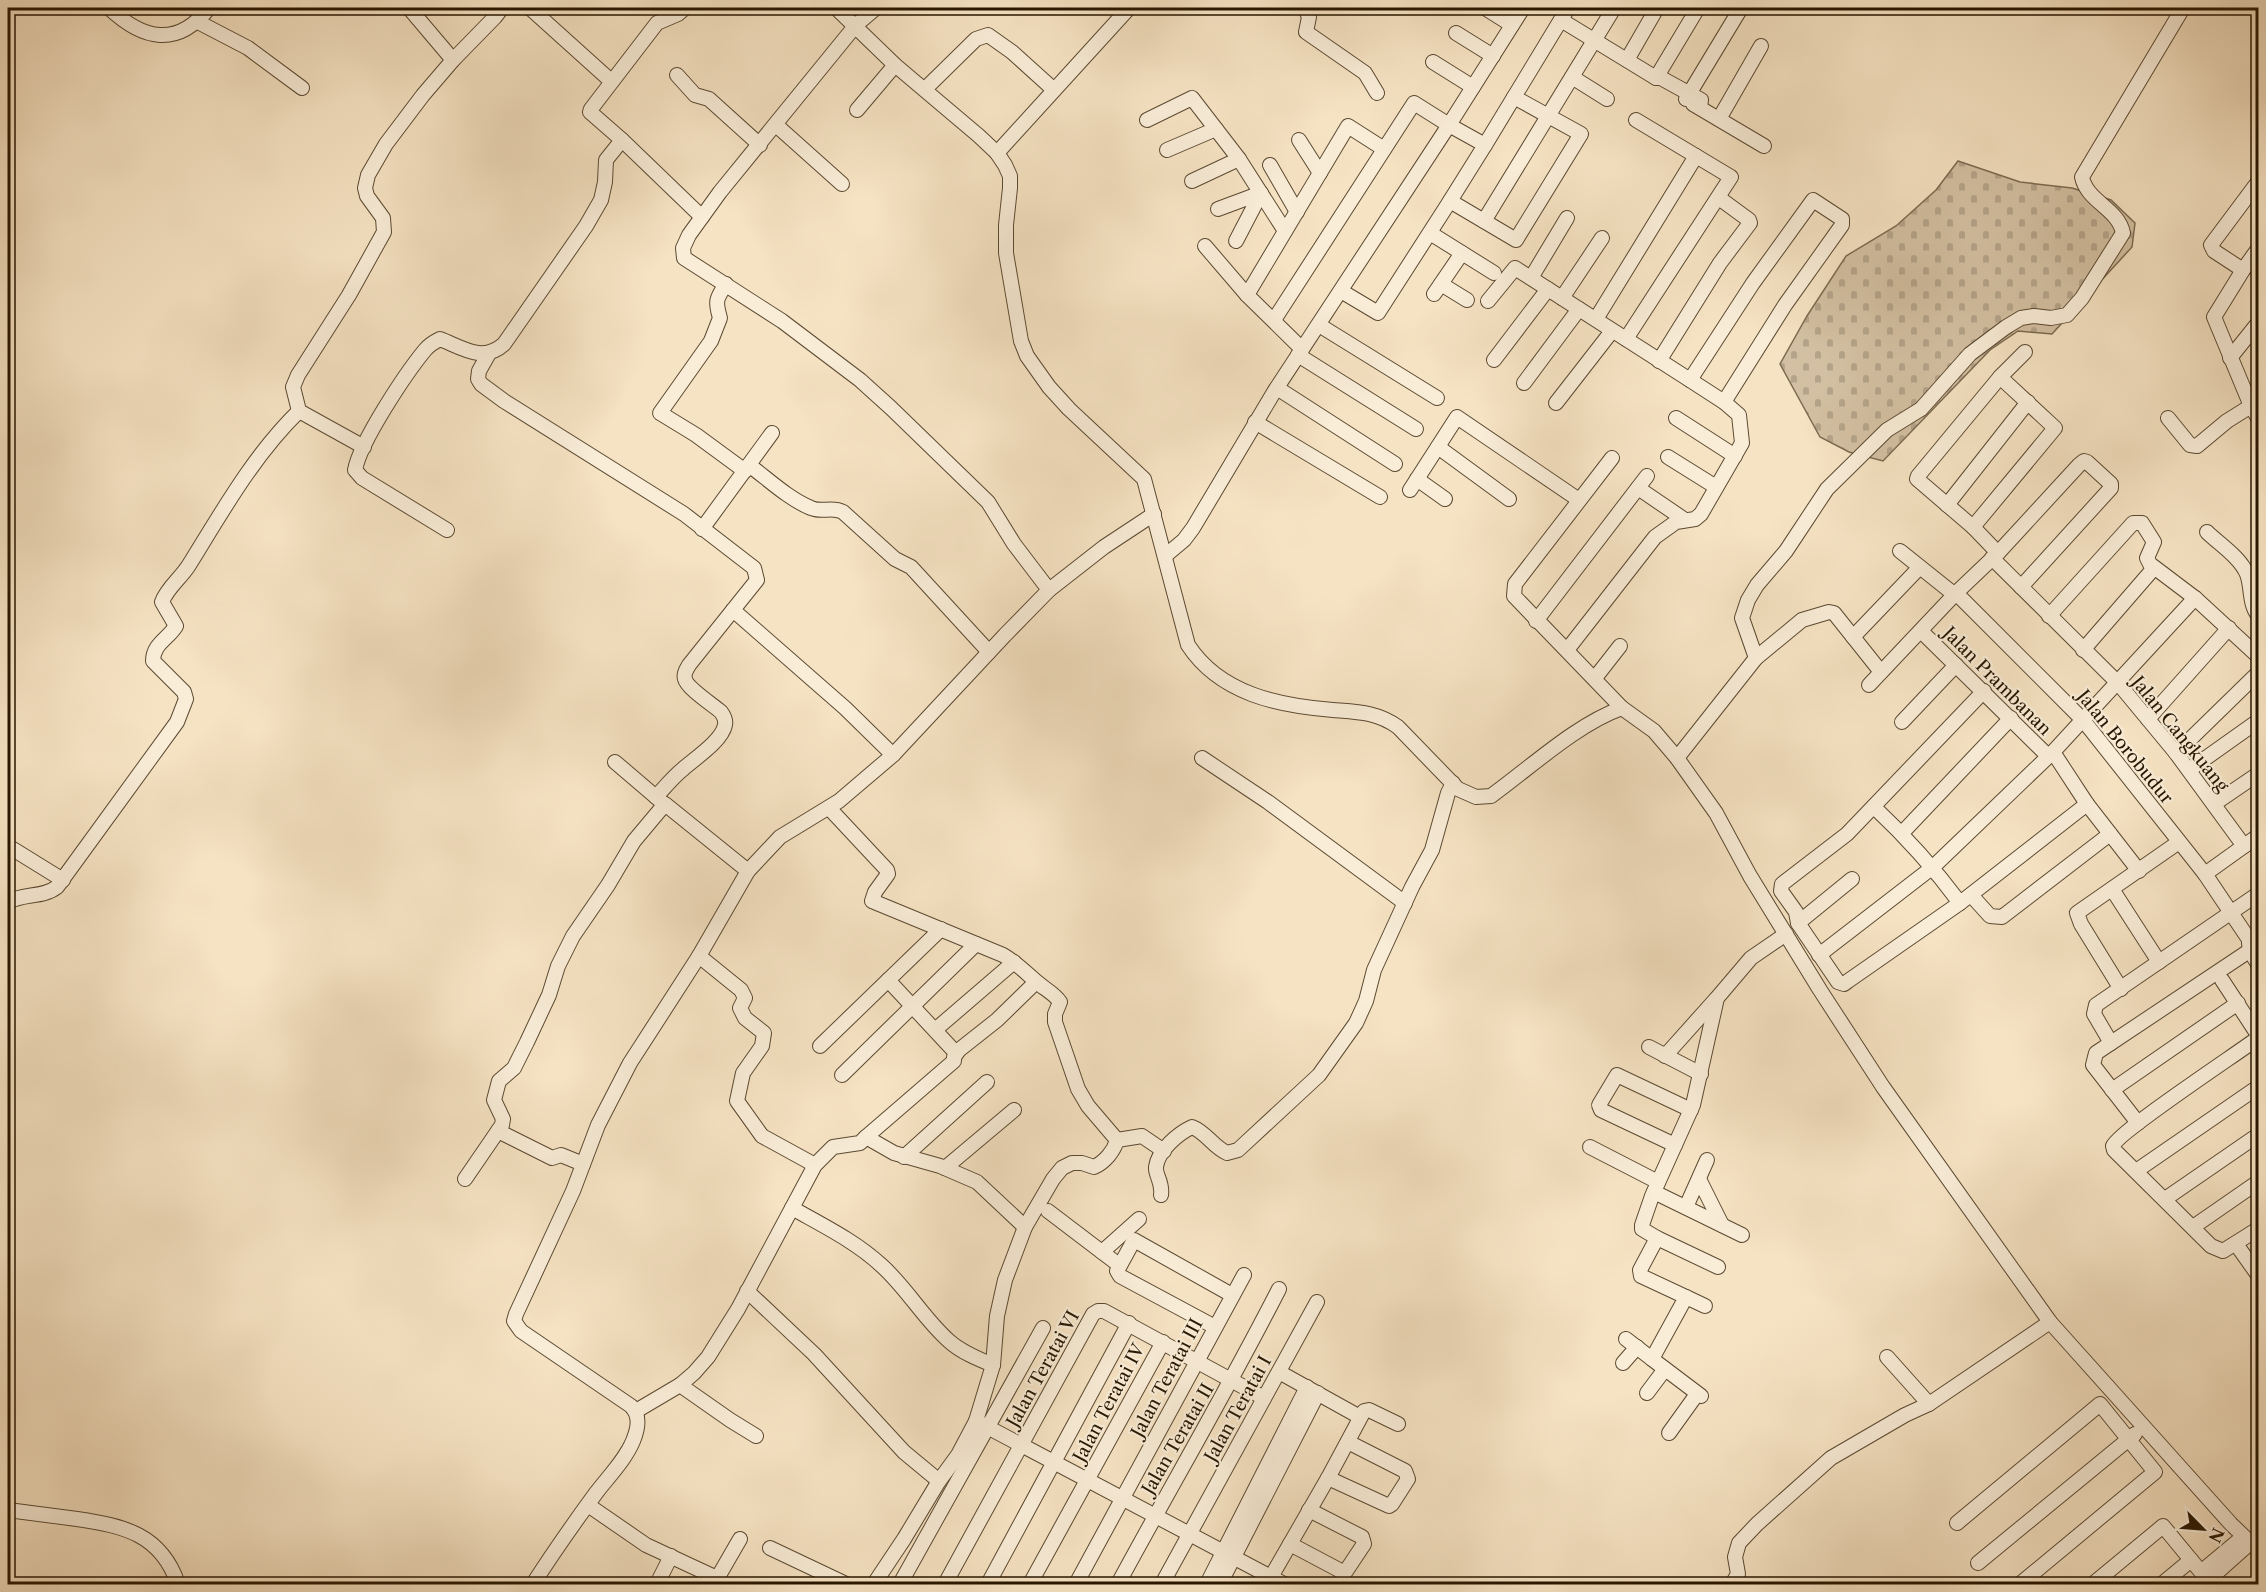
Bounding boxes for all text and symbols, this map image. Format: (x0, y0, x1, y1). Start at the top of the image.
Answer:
street label: Jalan Prambanan (1936, 620, 2056, 740)
street label: Jalan Cangkuang (2125, 669, 2234, 797)
street label: Jalan Borobudur (2070, 683, 2178, 809)
street label: Jalan Teratai VI (1000, 1307, 1084, 1434)
street label: Jalan Teratai III (1127, 1315, 1207, 1441)
street label: Jalan Teratai IV (1067, 1339, 1150, 1469)
street label: Jalan Teratai I (1198, 1352, 1276, 1468)
street label: Jalan Teratai II (1137, 1379, 1219, 1499)
north arrow (2173, 1499, 2233, 1559)
text: N (2205, 1525, 2229, 1546)

